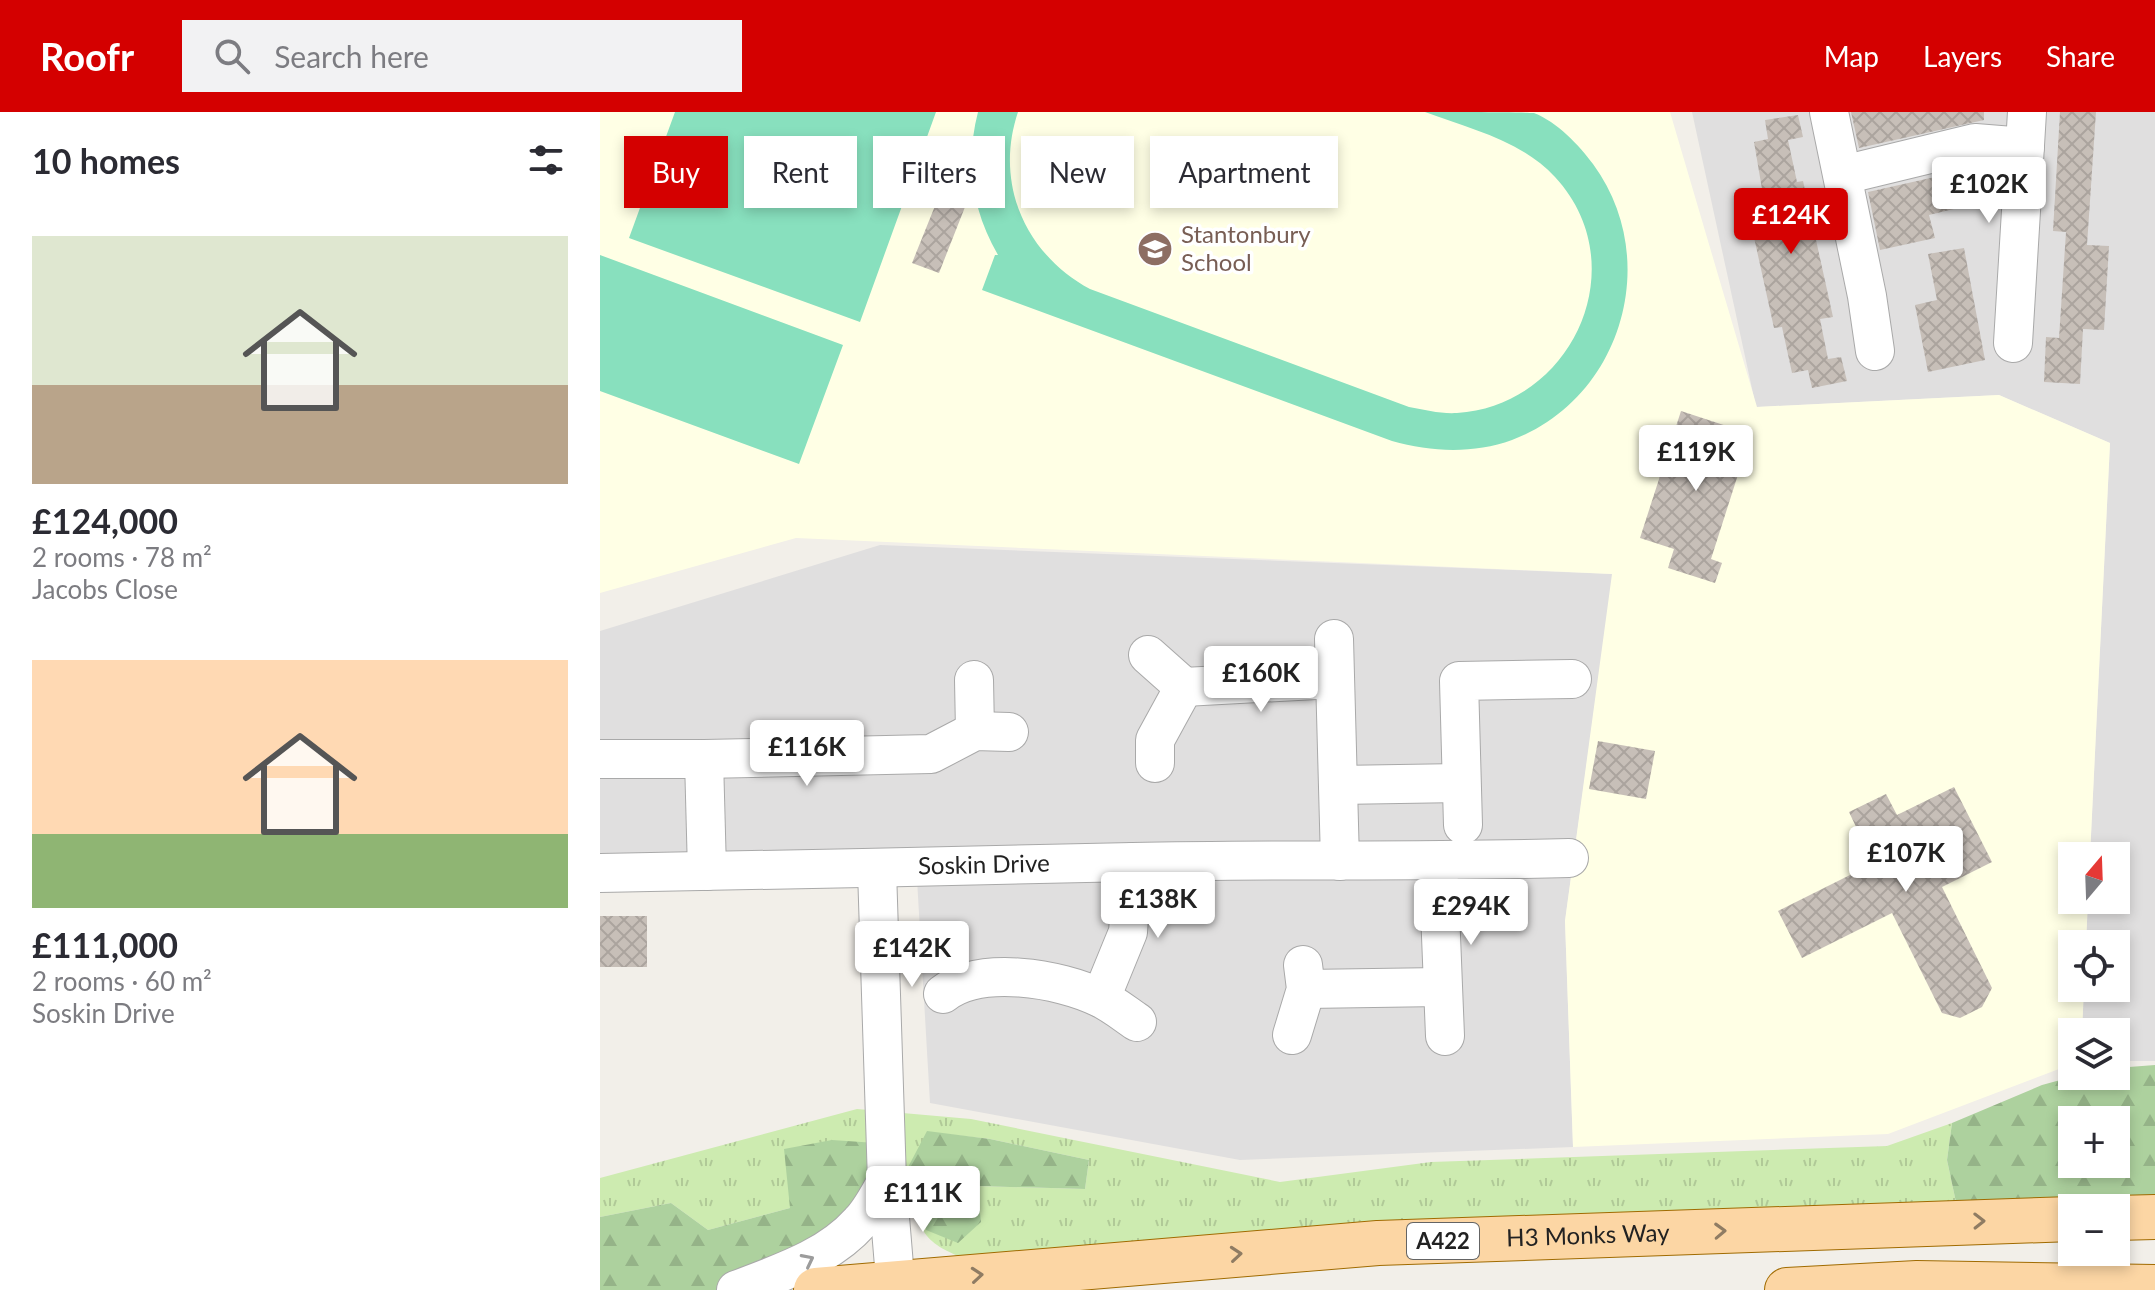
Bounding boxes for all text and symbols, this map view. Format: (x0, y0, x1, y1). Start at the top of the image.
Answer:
search box (182, 20, 742, 92)
text: Roofr (40, 33, 134, 79)
icon: search (210, 34, 254, 78)
text: Search here (274, 38, 429, 74)
text: Map (1824, 39, 1879, 73)
text: Layers (1923, 39, 2002, 73)
text: Share (2046, 39, 2115, 73)
chip: Buy (624, 136, 728, 208)
chip: Rent (744, 136, 857, 208)
chip: Filters (873, 136, 1005, 208)
chip: New (1021, 136, 1134, 208)
chip: Apartment (1150, 136, 1338, 208)
icon: filters (524, 138, 568, 182)
text: 10 homes (32, 140, 180, 181)
pin: £102K (1933, 157, 2045, 225)
text: £102K (1950, 167, 2028, 199)
pin: £124K (1735, 188, 1847, 256)
text: £124K (1752, 198, 1830, 230)
place label: Stantonbury School (1181, 219, 1311, 276)
school or university icon: Stantonbury School (1136, 230, 1174, 268)
icon: home (228, 288, 372, 432)
pin: £119K (1640, 425, 1752, 493)
text: £119K (1657, 435, 1735, 467)
text: £124,000 (32, 500, 178, 541)
text: 2 rooms · 78 m² (32, 541, 212, 573)
text: Jacobs Close (32, 573, 178, 605)
pin: £160K (1205, 646, 1317, 714)
text: £160K (1222, 656, 1300, 688)
icon: home (228, 712, 372, 856)
pin: £116K (751, 720, 863, 788)
text: £116K (768, 730, 846, 762)
pin: £107K (1850, 826, 1962, 894)
text: £107K (1867, 836, 1945, 868)
north arrow (2058, 842, 2130, 914)
map controls (2058, 842, 2130, 1266)
street label: Soskin Drive (918, 848, 1050, 880)
pin: £138K (1102, 872, 1214, 940)
pin: £294K (1415, 879, 1527, 947)
text: £138K (1119, 882, 1197, 914)
text: £294K (1432, 889, 1510, 921)
pin: £142K (856, 921, 968, 989)
text: £111,000 (32, 924, 178, 965)
button: locate (2058, 930, 2130, 1002)
text: £142K (873, 931, 951, 963)
text: 2 rooms · 60 m² (32, 965, 212, 997)
text: Soskin Drive (32, 997, 175, 1029)
button: layers (2058, 1018, 2130, 1090)
button: + (2058, 1106, 2130, 1178)
pin: £111K (867, 1166, 979, 1234)
text: £111K (884, 1176, 962, 1208)
button: − (2058, 1194, 2130, 1266)
one-way arrow (1973, 1212, 1986, 1229)
street label: H3 Monks Way (1506, 1217, 1671, 1252)
road number: A422 (1407, 1223, 1479, 1259)
one-way arrow (1714, 1223, 1727, 1240)
one-way arrow (1230, 1246, 1243, 1263)
one-way arrow (799, 1255, 814, 1270)
one-way arrow (971, 1267, 984, 1284)

